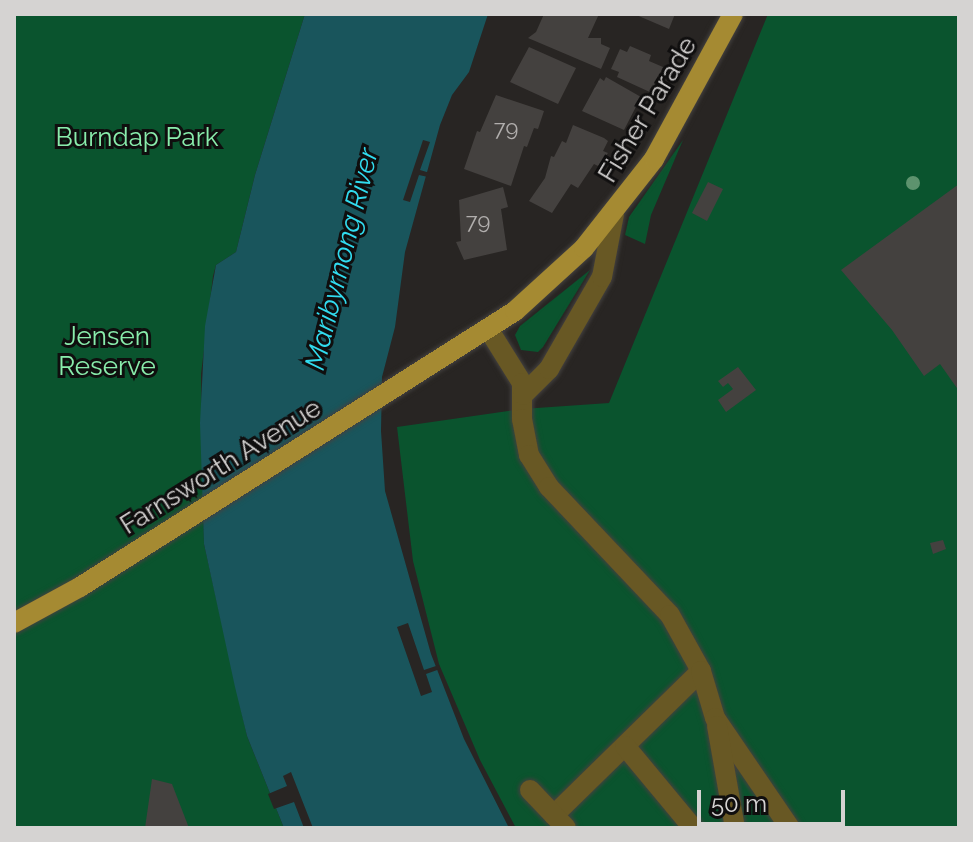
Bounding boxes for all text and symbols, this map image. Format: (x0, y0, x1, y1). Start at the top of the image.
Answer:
street label: Fisher Parade (592, 31, 704, 189)
house number: 79 (494, 116, 518, 142)
park label: Burndap Park (55, 122, 219, 154)
water label: Maribyrnong River (298, 145, 386, 373)
house number: 79 (466, 209, 490, 235)
park label: Jensen Reserve (58, 321, 156, 382)
street label: Farnsworth Avenue (115, 392, 327, 542)
scale bar (701, 774, 849, 824)
text: 50 m (711, 789, 767, 818)

